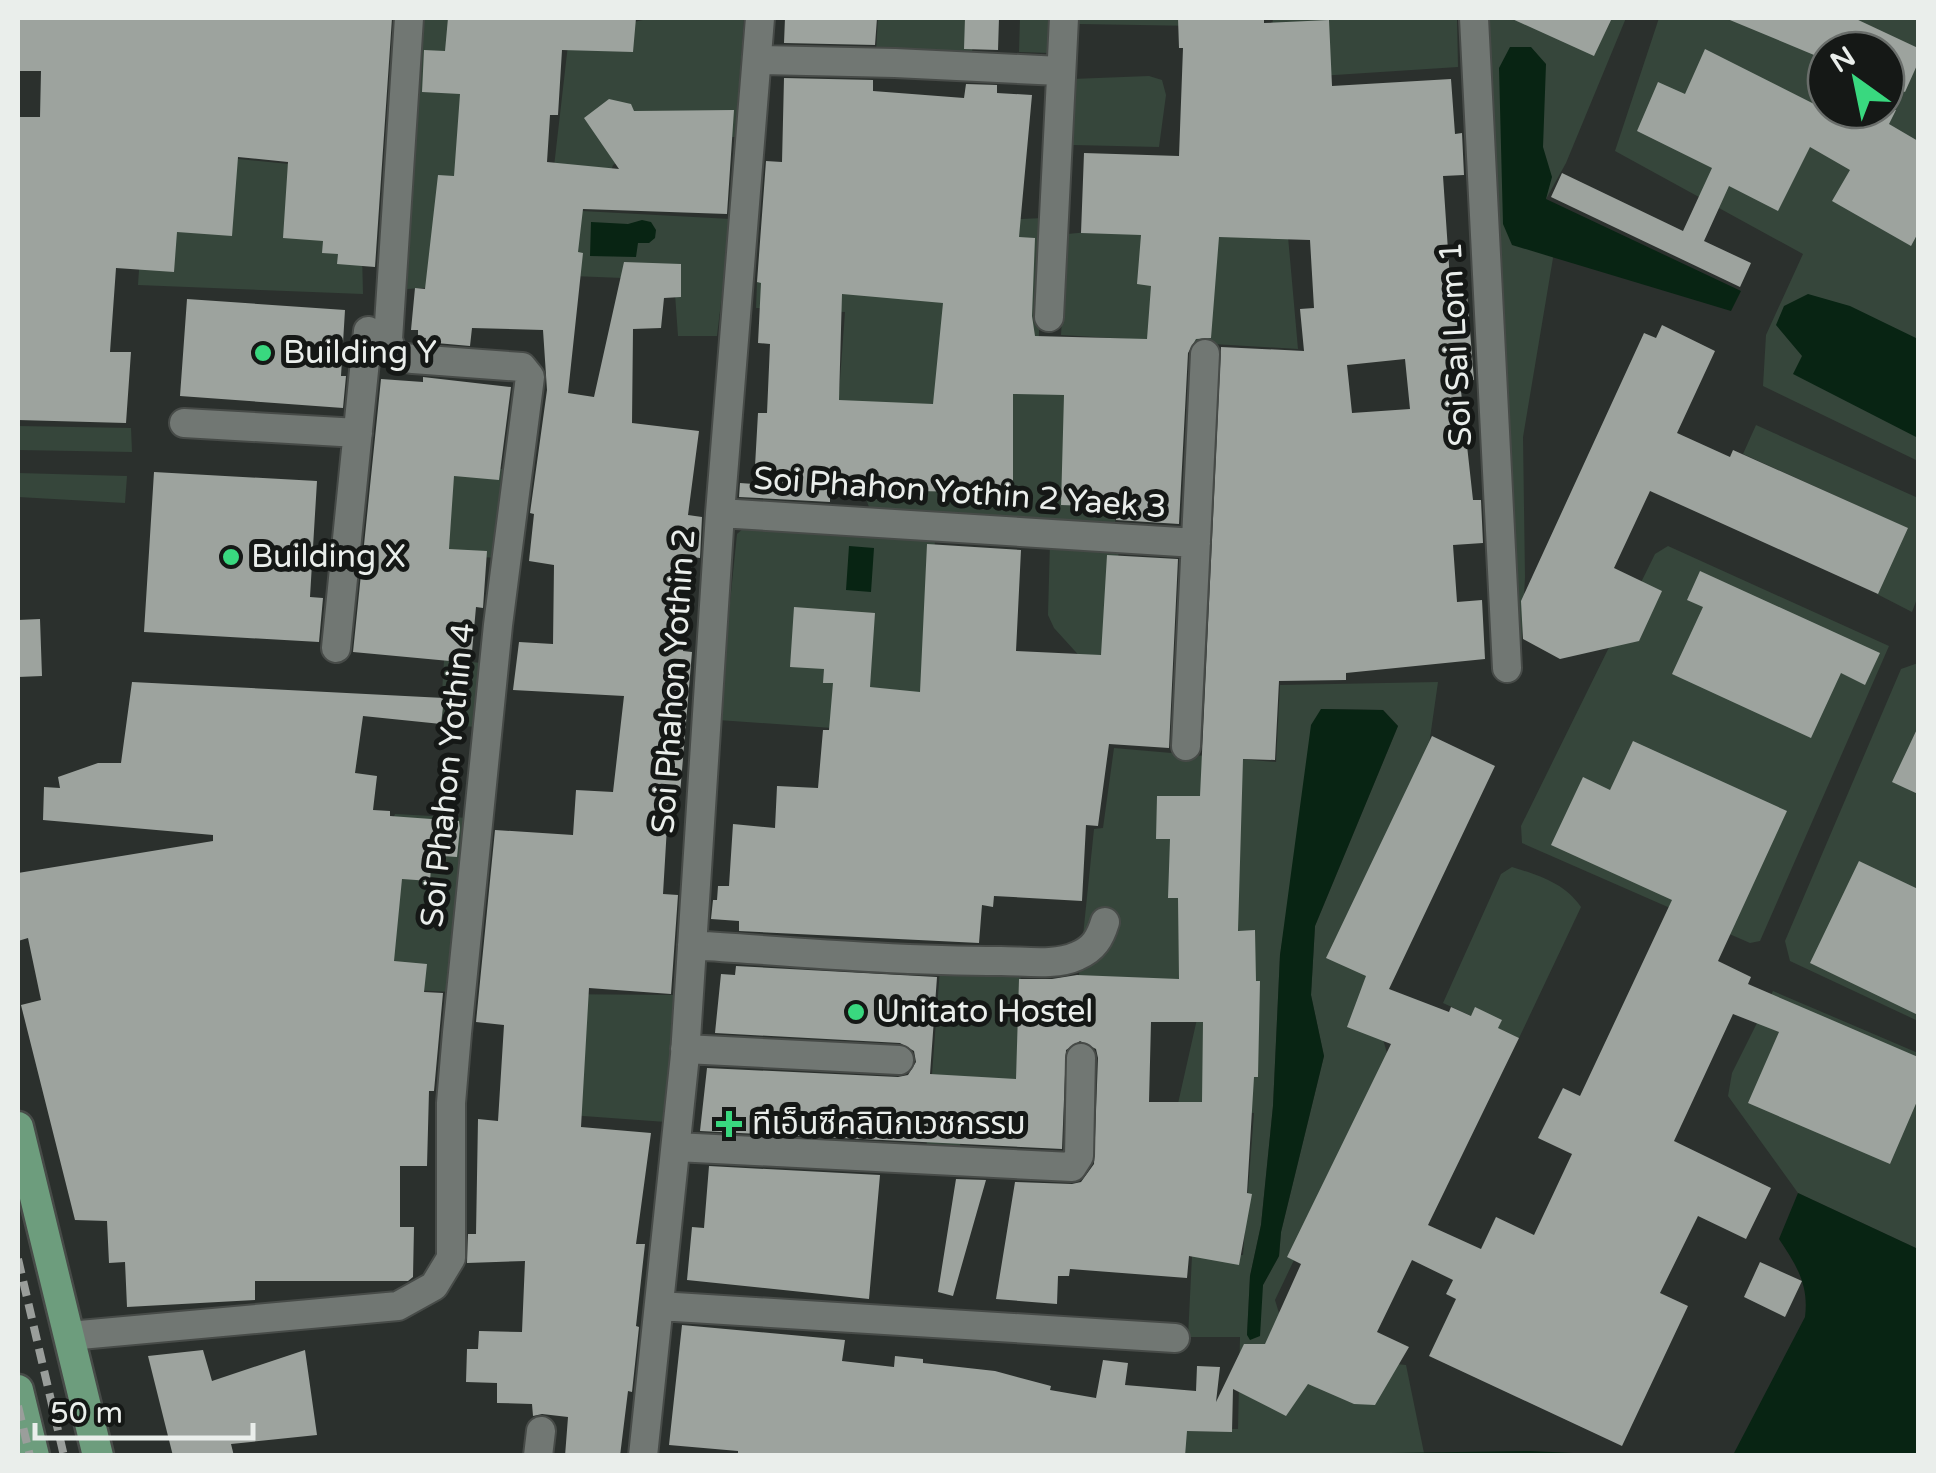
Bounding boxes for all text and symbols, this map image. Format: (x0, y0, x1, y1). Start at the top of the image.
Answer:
north arrow (1806, 30, 1906, 130)
text: N (1824, 39, 1862, 80)
street label: Soi Sai Lom 1 (1432, 241, 1480, 447)
place label: Building Y (283, 334, 437, 372)
marker: Building Y (252, 342, 274, 364)
street label: Soi Phahon Yothin 2 Yaek 3 (752, 460, 1168, 526)
street label: Soi Phahon Yothin 2 (644, 527, 704, 835)
place label: Building X (251, 538, 406, 576)
marker: Building X (220, 546, 242, 568)
street label: Soi Phahon Yothin 4 (413, 621, 483, 929)
place label: Unitato Hostel (876, 993, 1093, 1031)
marker: Unitato Hostel (845, 1001, 867, 1023)
place label: ทีเอ็นซีคลินิกเวชกรรม (752, 1105, 1026, 1143)
marker: ทีเอ็นซีคลินิกเวชกรรม (716, 1111, 742, 1137)
scale bar (35, 1378, 252, 1440)
text: 50 m (50, 1395, 123, 1432)

